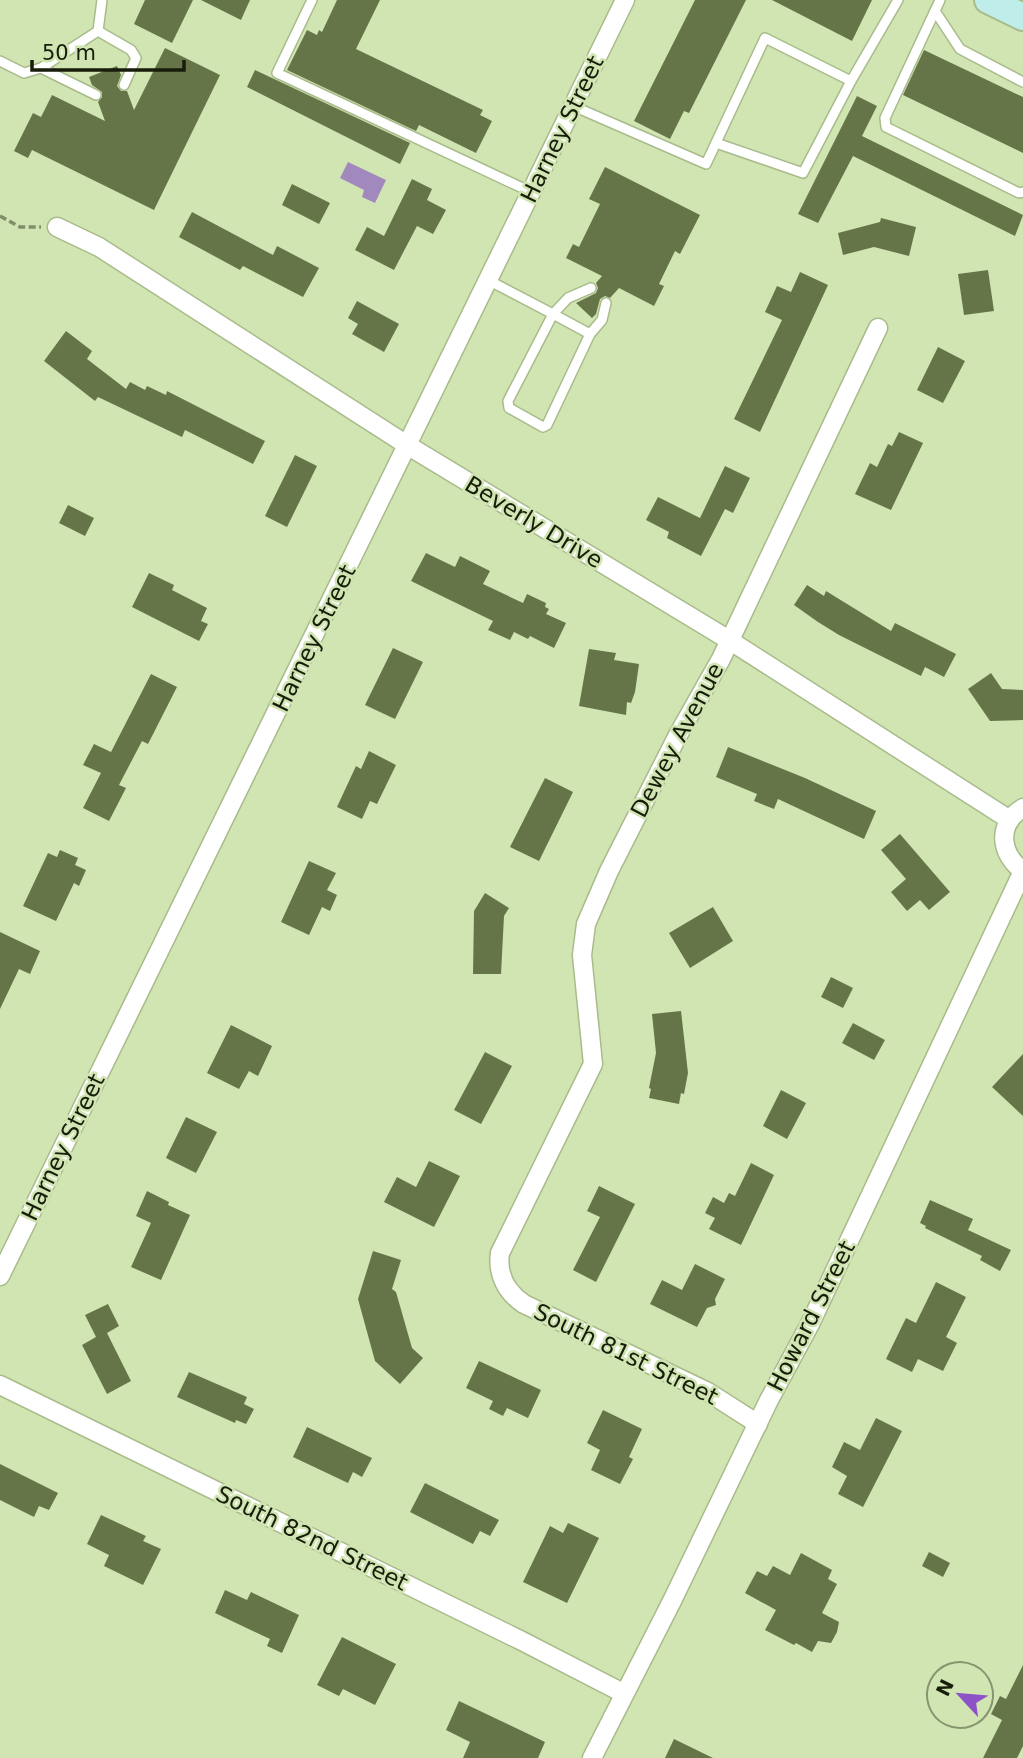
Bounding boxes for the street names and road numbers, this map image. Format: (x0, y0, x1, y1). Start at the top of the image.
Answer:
street label: Harney Street (515, 51, 609, 207)
street label: Beverly Drive (461, 471, 607, 573)
street label: Harney Street (267, 560, 361, 716)
street label: Dewey Avenue (625, 658, 729, 822)
street label: Harney Street (16, 1069, 110, 1225)
street label: Howard Street (762, 1237, 860, 1395)
street label: South 81st Street (530, 1298, 722, 1410)
street label: South 82nd Street (212, 1480, 412, 1596)

